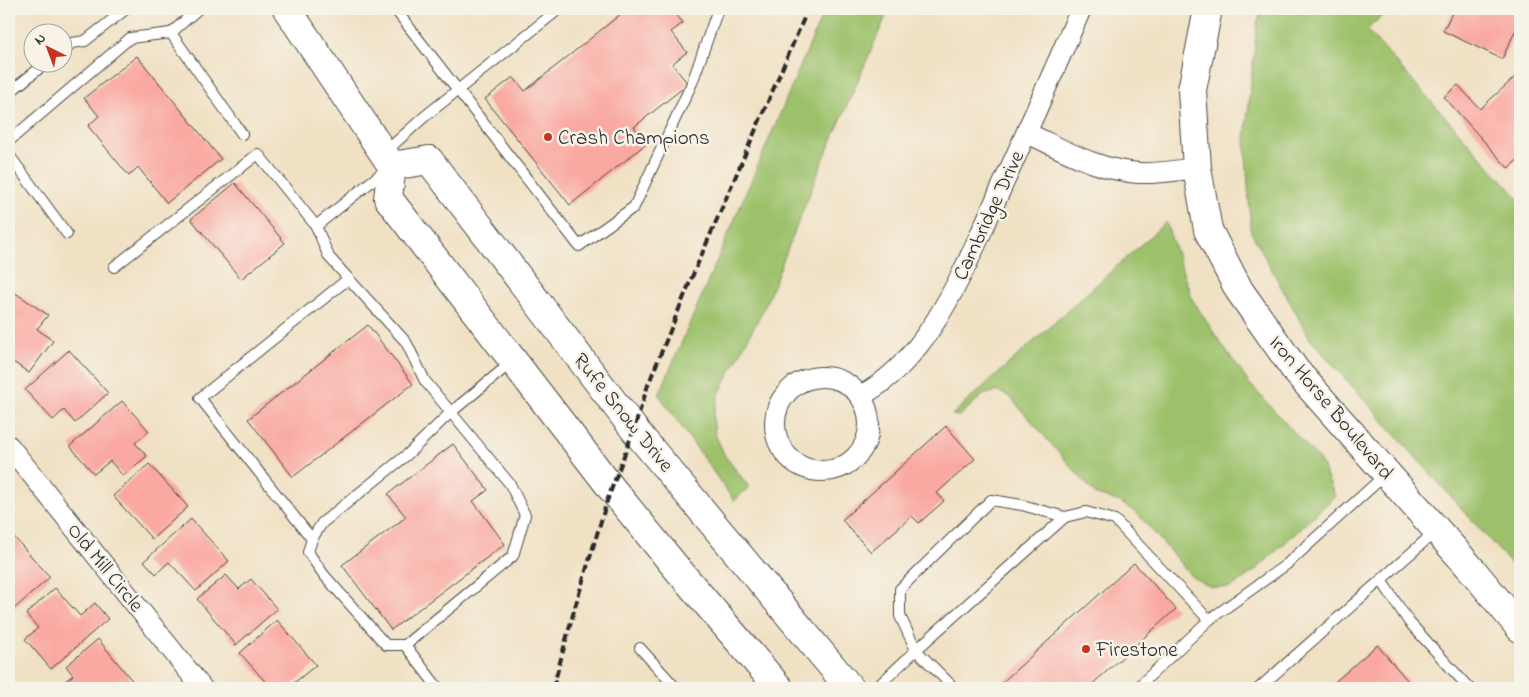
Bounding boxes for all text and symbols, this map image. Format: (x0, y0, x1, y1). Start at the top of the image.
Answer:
north arrow (22, 22, 72, 72)
text: N (30, 28, 51, 50)
place label: Crash Champions (558, 124, 710, 154)
marker: Crash Champions (542, 131, 554, 143)
street label: Cambridge Drive (947, 145, 1035, 287)
street label: Iron Horse Boulevard (1261, 329, 1400, 487)
street label: Rufe Snow Drive (565, 347, 680, 480)
street label: Old Mill Circle (59, 517, 150, 620)
place label: Firestone (1095, 636, 1178, 666)
marker: Firestone (1080, 643, 1092, 655)

